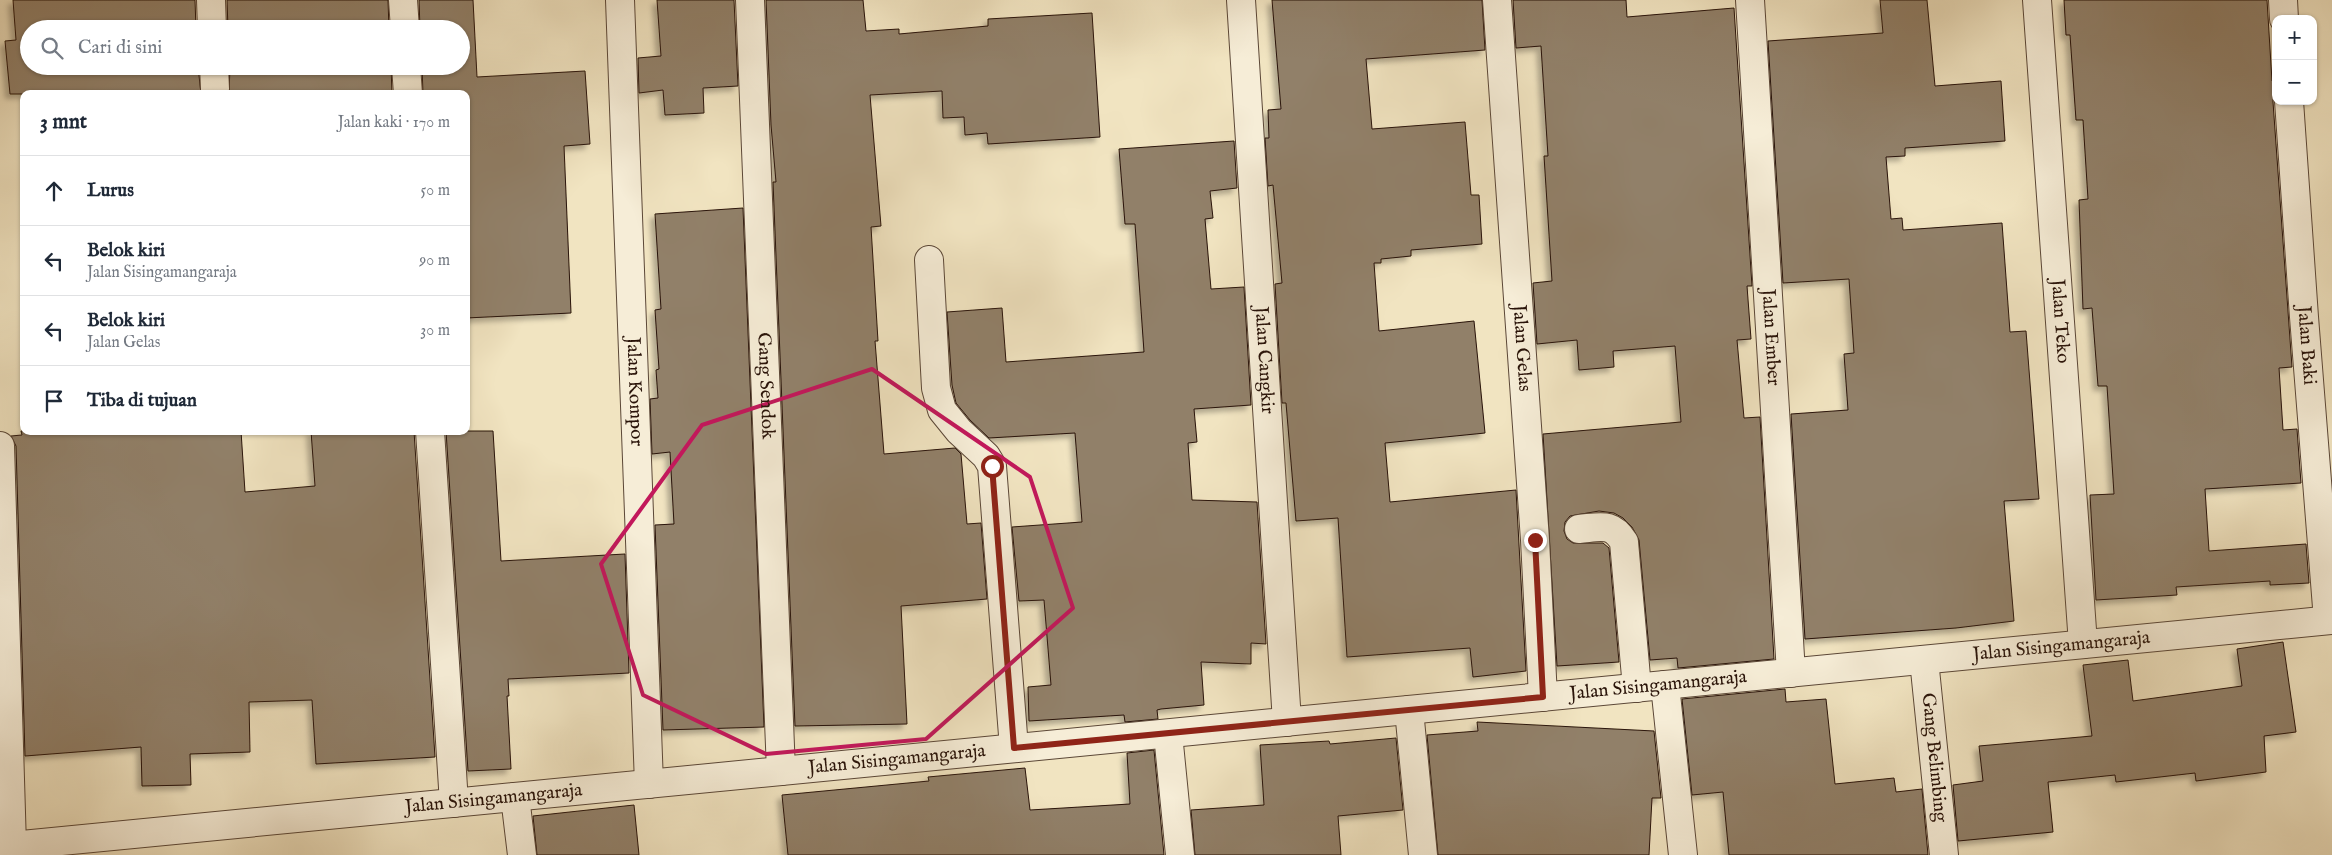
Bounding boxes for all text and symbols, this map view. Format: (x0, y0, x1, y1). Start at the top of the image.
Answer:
map controls (2272, 15, 2317, 105)
button: + (2272, 15, 2317, 60)
search box (20, 20, 470, 75)
icon: search (38, 34, 66, 62)
text: Cari di sini (78, 36, 162, 60)
button: − (2272, 60, 2317, 105)
text: 3 mnt (40, 109, 87, 136)
text: Jalan kaki · 170 m (338, 113, 450, 133)
icon: ahead (40, 177, 68, 205)
text: Lurus (87, 179, 134, 203)
text: 50 m (421, 181, 450, 201)
text: Belok kiri (87, 239, 165, 263)
icon: left (40, 247, 68, 275)
text: 90 m (419, 251, 450, 271)
text: Jalan Sisingamangaraja (87, 263, 237, 283)
street label: Jalan Teko (2045, 276, 2075, 364)
street label: Jalan Ember (1756, 286, 1785, 386)
street label: Jalan Gelas (1506, 302, 1537, 392)
street label: Jalan Baki (2291, 303, 2321, 386)
street label: Jalan Cangkir (1248, 304, 1279, 415)
text: Belok kiri (87, 309, 165, 333)
icon: left (40, 317, 68, 345)
text: 30 m (420, 321, 450, 341)
street label: Gang Sendok (751, 332, 780, 440)
text: Jalan Gelas (87, 333, 160, 353)
street label: Jalan Kompor (620, 335, 649, 447)
icon: arrive (40, 387, 68, 415)
text: Tiba di tujuan (87, 389, 197, 413)
route start (981, 455, 1004, 478)
route end (1524, 529, 1547, 552)
street label: Jalan Sisingamangaraja (1970, 626, 2152, 667)
street label: Jalan Sisingamangaraja (1566, 665, 1749, 706)
street label: Gang Belimbing (1915, 692, 1953, 824)
street label: Jalan Sisingamangaraja (805, 739, 987, 780)
street label: Jalan Sisingamangaraja (402, 778, 584, 820)

